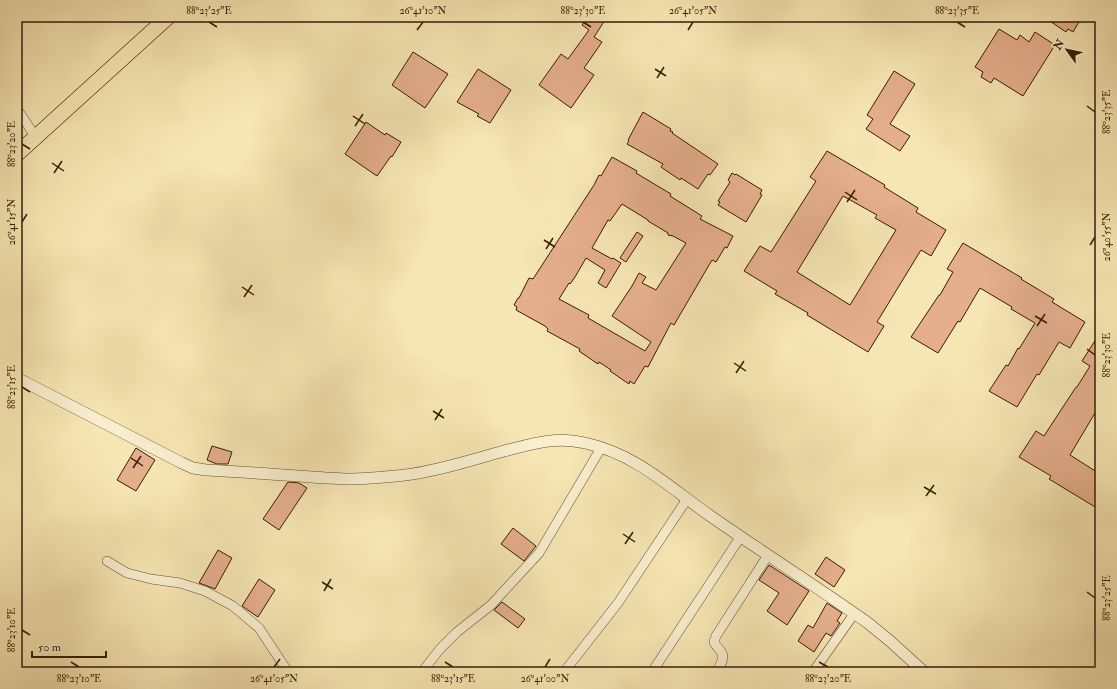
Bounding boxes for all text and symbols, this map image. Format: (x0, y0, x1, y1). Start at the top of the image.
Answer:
text: 88°23'25"E (186, 5, 232, 17)
text: 26°41'10"N (399, 5, 447, 17)
text: 88°23'30"E (561, 5, 605, 17)
text: 26°41'05"N (669, 5, 717, 17)
text: 88°23'35"E (935, 5, 979, 17)
north arrow (1047, 30, 1087, 70)
text: N (1050, 36, 1068, 53)
text: 88°23'35"E (1101, 90, 1113, 134)
text: 88°23'20"E (6, 121, 18, 167)
text: 26°41'15"N (6, 199, 18, 245)
text: 26°40'55"N (1101, 213, 1113, 261)
text: 88°23'30"E (1101, 333, 1113, 377)
text: 88°23'15"E (6, 365, 18, 409)
text: 88°23'25"E (1101, 575, 1113, 621)
text: 88°23'10"E (6, 608, 18, 652)
scale bar (32, 633, 106, 659)
text: 50 m (38, 640, 62, 655)
text: 88°23'10"E (57, 673, 101, 685)
text: 26°41'05"N (250, 673, 298, 685)
text: 88°23'15"E (431, 673, 475, 685)
text: 26°41'00"N (521, 673, 569, 685)
text: 88°23'20"E (805, 673, 851, 685)

